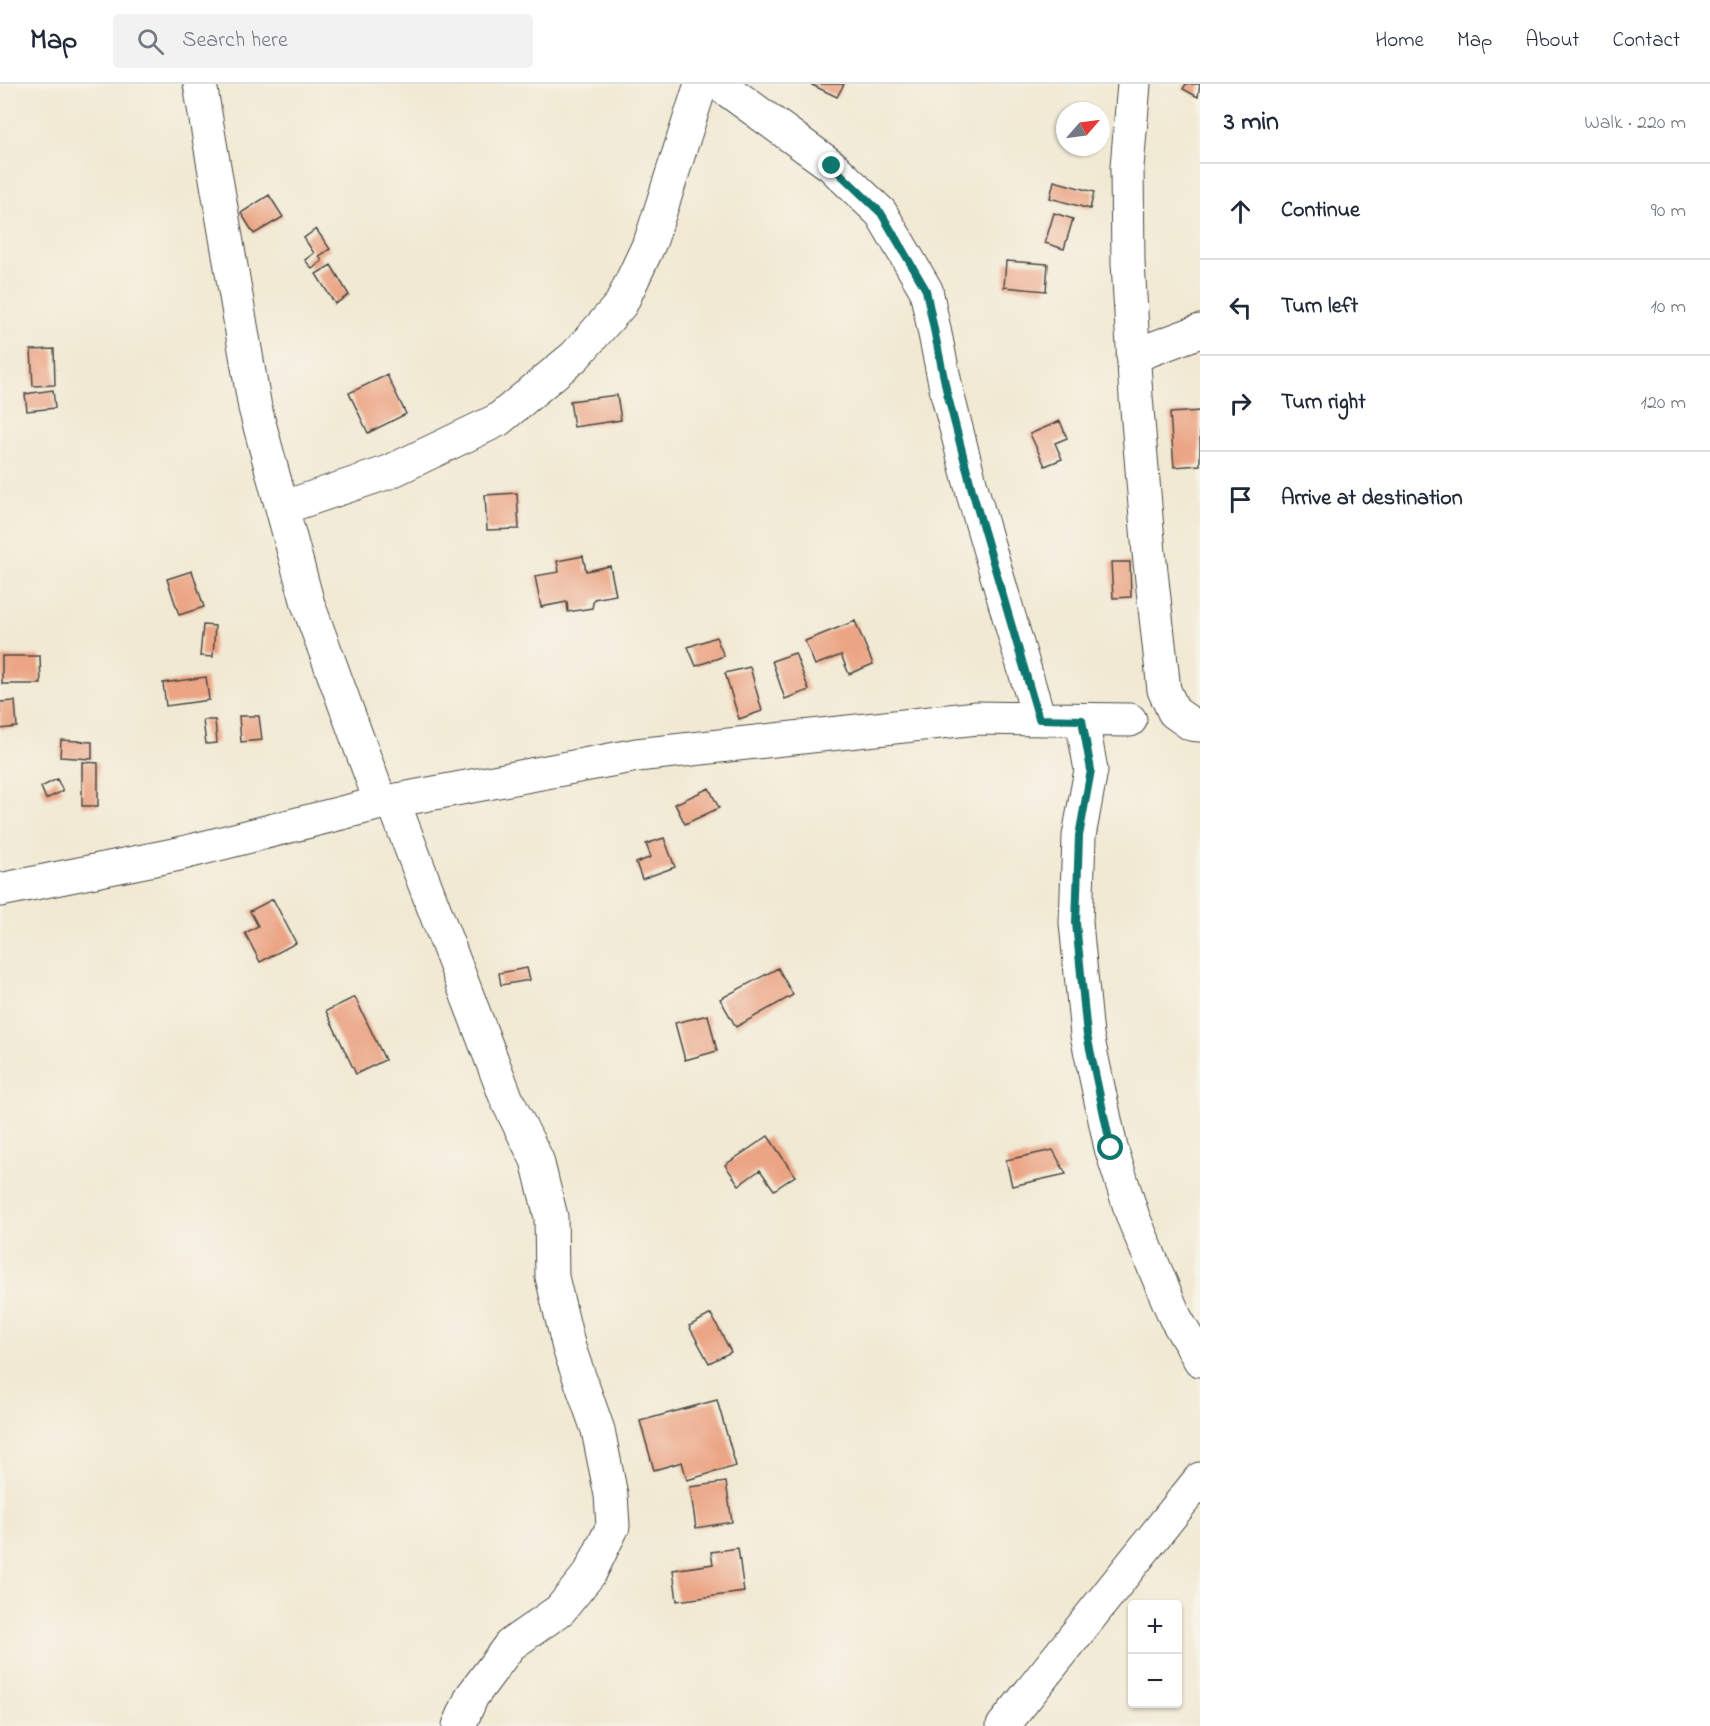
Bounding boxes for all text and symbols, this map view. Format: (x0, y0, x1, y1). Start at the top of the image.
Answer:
search box (113, 14, 533, 68)
text: Map (30, 21, 77, 62)
icon: search (134, 25, 167, 58)
text: Search here (182, 25, 288, 57)
text: Home (1375, 26, 1424, 56)
text: Map (1457, 26, 1492, 56)
text: About (1525, 26, 1579, 56)
text: Contact (1612, 26, 1680, 56)
north arrow (1056, 102, 1110, 156)
text: 3 min (1224, 104, 1279, 142)
text: Walk · 220 m (1584, 109, 1686, 138)
route end (818, 152, 844, 178)
icon: ahead (1224, 195, 1257, 228)
text: Continue (1281, 195, 1360, 227)
text: 90 m (1651, 197, 1686, 226)
icon: left (1224, 291, 1257, 324)
text: Turn left (1281, 291, 1358, 323)
text: 10 m (1650, 293, 1686, 322)
icon: right (1224, 387, 1257, 420)
text: Turn right (1281, 387, 1366, 419)
text: 120 m (1641, 389, 1686, 418)
icon: arrive (1224, 483, 1257, 516)
text: Arrive at destination (1281, 483, 1463, 515)
route start (1097, 1134, 1123, 1160)
map controls (1128, 1600, 1182, 1708)
button: + (1128, 1600, 1182, 1654)
button: − (1128, 1654, 1182, 1708)

